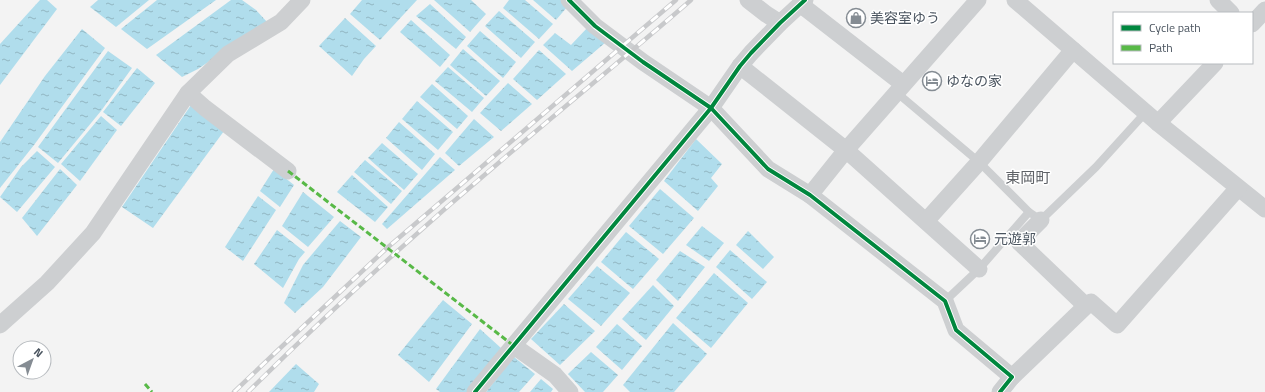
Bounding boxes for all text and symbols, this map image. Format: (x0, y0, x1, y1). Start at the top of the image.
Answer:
shop icon: 美容室ゆう (845, 7, 867, 29)
place label: 美容室ゆう (870, 7, 940, 28)
legend (1113, 12, 1253, 64)
text: Cycle path (1149, 18, 1201, 37)
text: Path (1149, 38, 1173, 57)
hotel icon: ゆなの家 (921, 70, 943, 92)
place label: ゆなの家 (946, 70, 1002, 91)
district label: 東岡町 (1005, 166, 1051, 189)
hotel icon: 元遊郭 (969, 228, 991, 250)
place label: 元遊郭 (994, 228, 1036, 249)
north arrow (12, 340, 52, 380)
text: N (30, 344, 47, 361)

